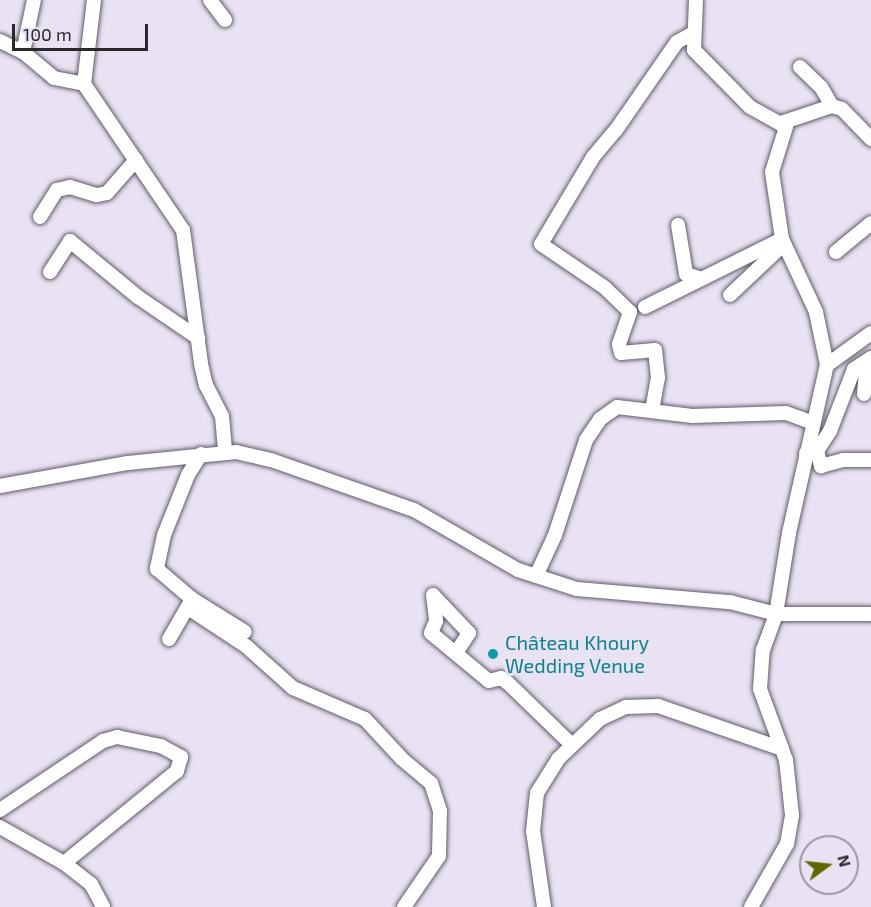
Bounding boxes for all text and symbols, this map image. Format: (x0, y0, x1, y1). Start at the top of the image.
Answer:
scale bar (15, 12, 152, 50)
text: 100 m (23, 23, 72, 45)
place label: Château Khoury Wedding Venue (505, 630, 649, 677)
marker: Château Khoury Wedding Venue (486, 647, 500, 661)
north arrow (799, 835, 859, 895)
text: N (834, 853, 856, 869)

